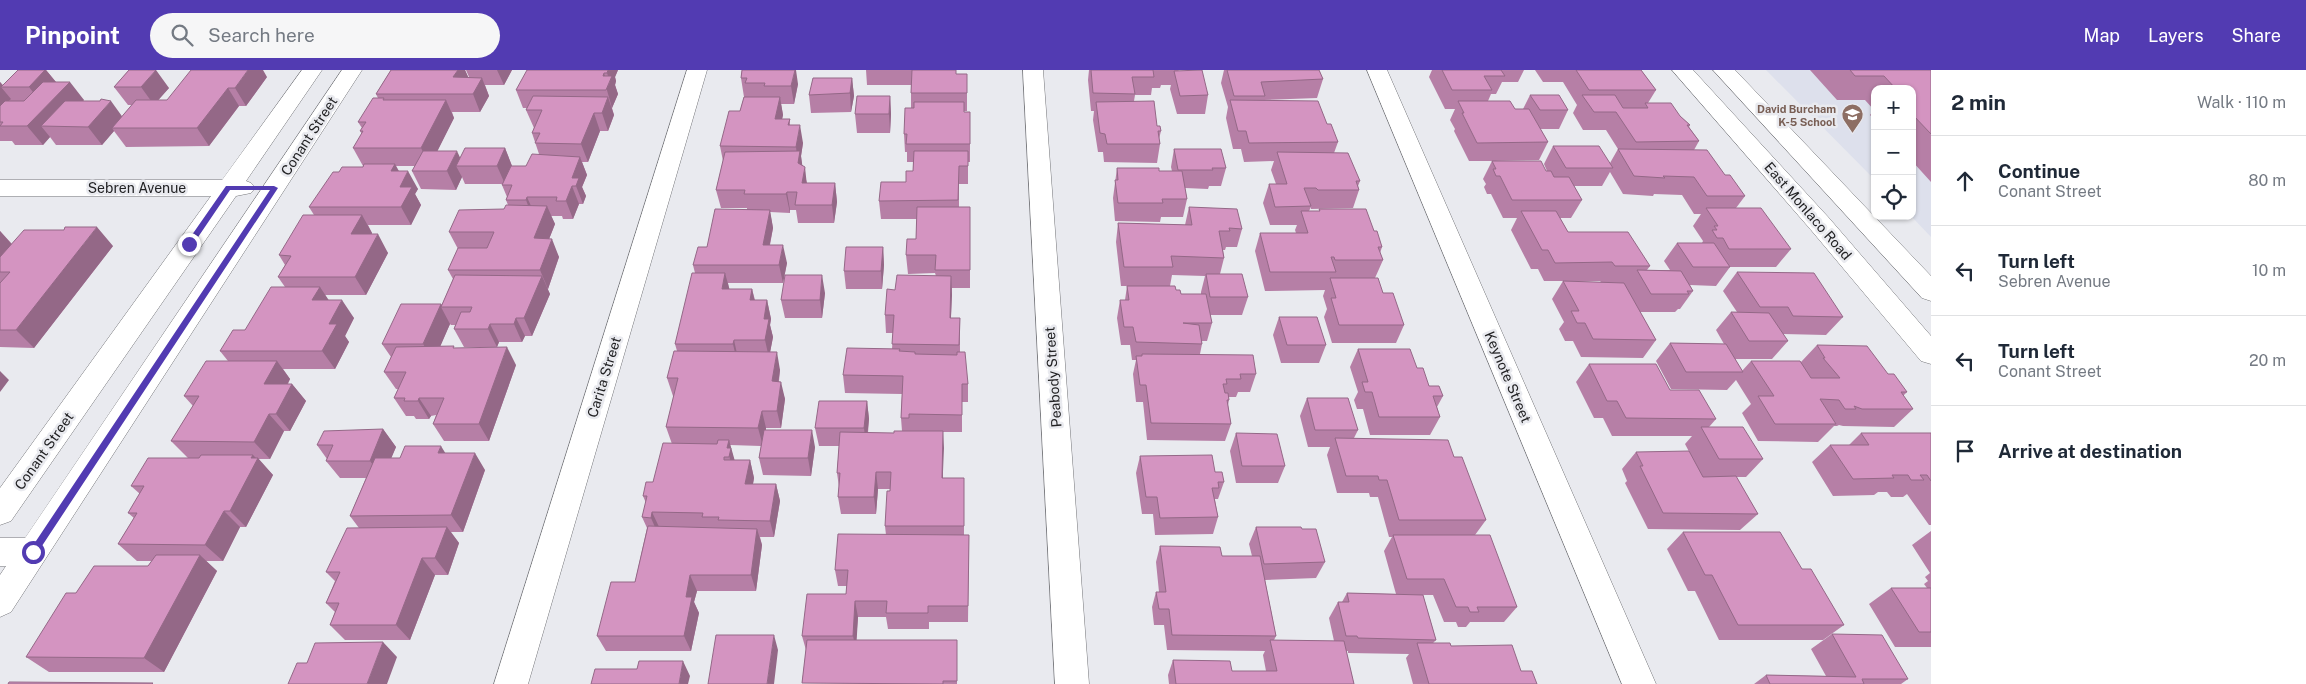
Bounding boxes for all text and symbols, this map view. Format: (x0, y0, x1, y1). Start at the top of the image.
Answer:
search box (150, 13, 500, 58)
text: Pinpoint (25, 21, 120, 49)
icon: search (168, 21, 196, 49)
text: Search here (208, 24, 315, 46)
text: Map (2084, 25, 2120, 46)
text: Layers (2148, 25, 2204, 46)
text: Share (2232, 25, 2281, 46)
map controls (1871, 85, 1916, 220)
button: + (1871, 85, 1916, 130)
text: 2 min (1951, 90, 2006, 115)
text: Walk · 110 m (2197, 93, 2286, 112)
street label: Conant Street (278, 94, 340, 178)
place label: David Burcham K-5 School (1757, 103, 1836, 128)
school or university icon: David Burcham K-5 School (1840, 103, 1864, 134)
button: − (1871, 130, 1916, 175)
street label: East Monlaco Road (1761, 159, 1855, 263)
text: Continue (1998, 160, 2080, 182)
icon: ahead (1951, 167, 1979, 195)
text: 80 m (2248, 171, 2286, 190)
button: locate (1871, 175, 1916, 220)
street label: Sebren Avenue (88, 180, 186, 196)
text: Conant Street (1998, 182, 2102, 201)
route end (178, 233, 201, 256)
text: Turn left (1998, 250, 2075, 272)
icon: left (1951, 257, 1979, 285)
text: 10 m (2252, 261, 2286, 280)
text: Sebren Avenue (1998, 272, 2111, 291)
street label: Peabody Street (1042, 326, 1064, 428)
street label: Keynote Street (1482, 329, 1534, 425)
street label: Carita Street (584, 335, 624, 419)
text: Turn left (1998, 340, 2075, 362)
icon: left (1951, 347, 1979, 375)
text: 20 m (2249, 351, 2286, 370)
text: Conant Street (1998, 362, 2102, 381)
street label: Conant Street (11, 409, 77, 493)
icon: arrive (1951, 437, 1979, 465)
text: Arrive at destination (1998, 440, 2182, 462)
route start (22, 541, 45, 564)

